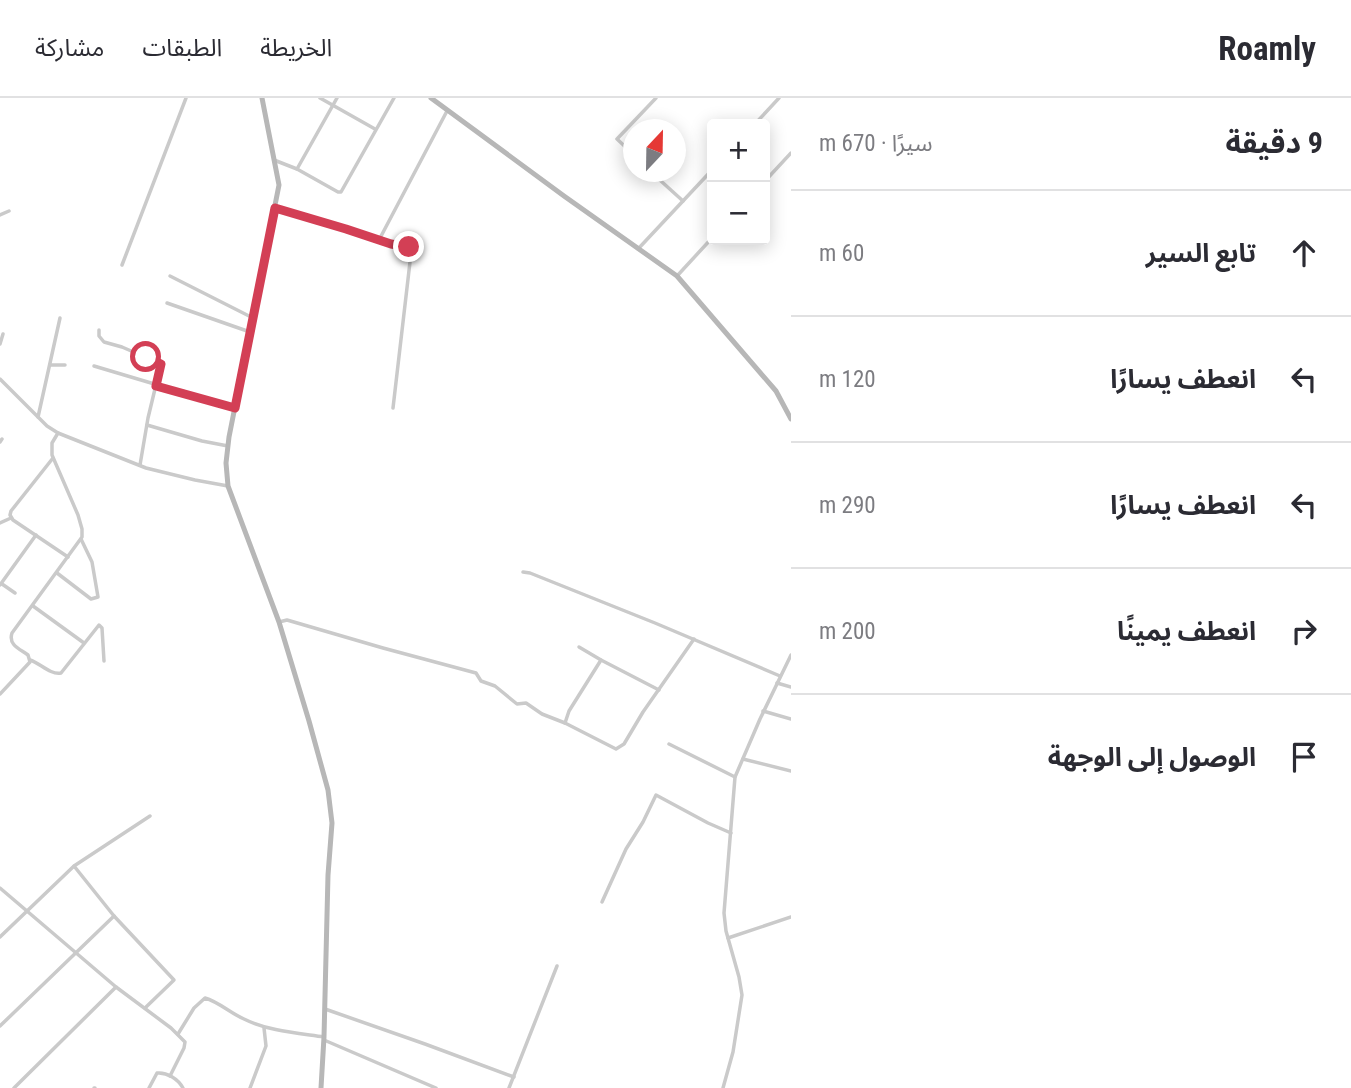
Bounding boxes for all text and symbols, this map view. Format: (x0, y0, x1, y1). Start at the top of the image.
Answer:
text: Roamly (1218, 29, 1316, 68)
text: مشاركة (35, 34, 104, 62)
text: الطبقات (142, 34, 222, 62)
text: الخريطة (260, 34, 332, 62)
north arrow (623, 119, 686, 182)
map controls (707, 119, 770, 245)
button: + (707, 119, 770, 182)
text: 9 دقيقة (1225, 125, 1323, 160)
text: سيرًا · 670 m (819, 130, 932, 157)
button: − (707, 182, 770, 245)
route end (393, 231, 424, 262)
icon: ahead (1285, 234, 1323, 272)
text: تابع السير (1146, 238, 1256, 268)
text: 60 m (819, 240, 864, 267)
route start (130, 341, 161, 372)
icon: left (1285, 360, 1323, 398)
text: انعطف يسارًا (1110, 364, 1256, 394)
text: 120 m (819, 366, 876, 393)
icon: left (1285, 486, 1323, 524)
text: انعطف يسارًا (1110, 490, 1256, 520)
text: 290 m (819, 492, 876, 519)
icon: right (1285, 612, 1323, 650)
text: انعطف يمينًا (1117, 616, 1256, 646)
text: 200 m (819, 618, 876, 645)
icon: arrive (1285, 738, 1323, 776)
text: الوصول إلى الوجهة (1048, 742, 1256, 772)

